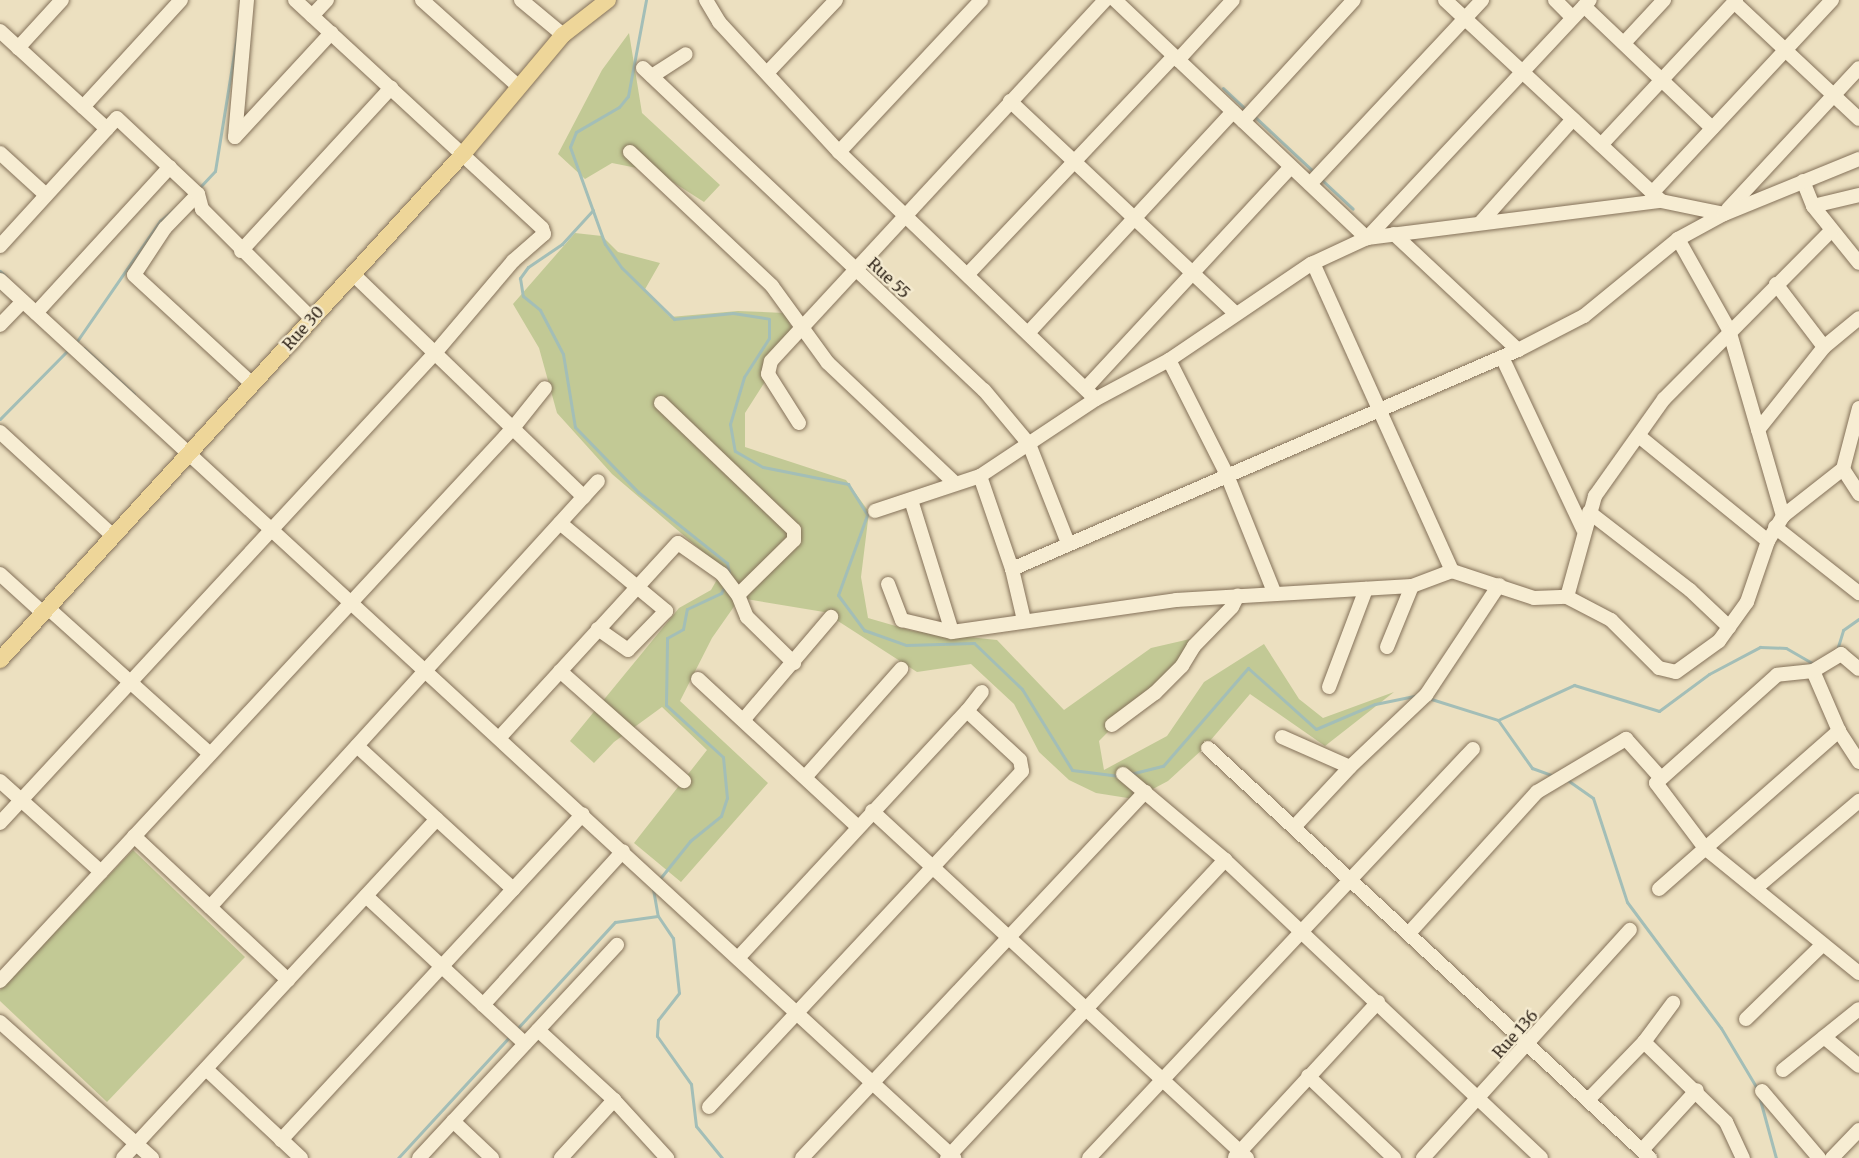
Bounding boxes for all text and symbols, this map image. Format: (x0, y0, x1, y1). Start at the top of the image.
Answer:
street label: Rue 55 (864, 254, 914, 302)
street label: Rue 30 (278, 302, 328, 354)
street label: Rue 136 (1488, 1006, 1542, 1062)

